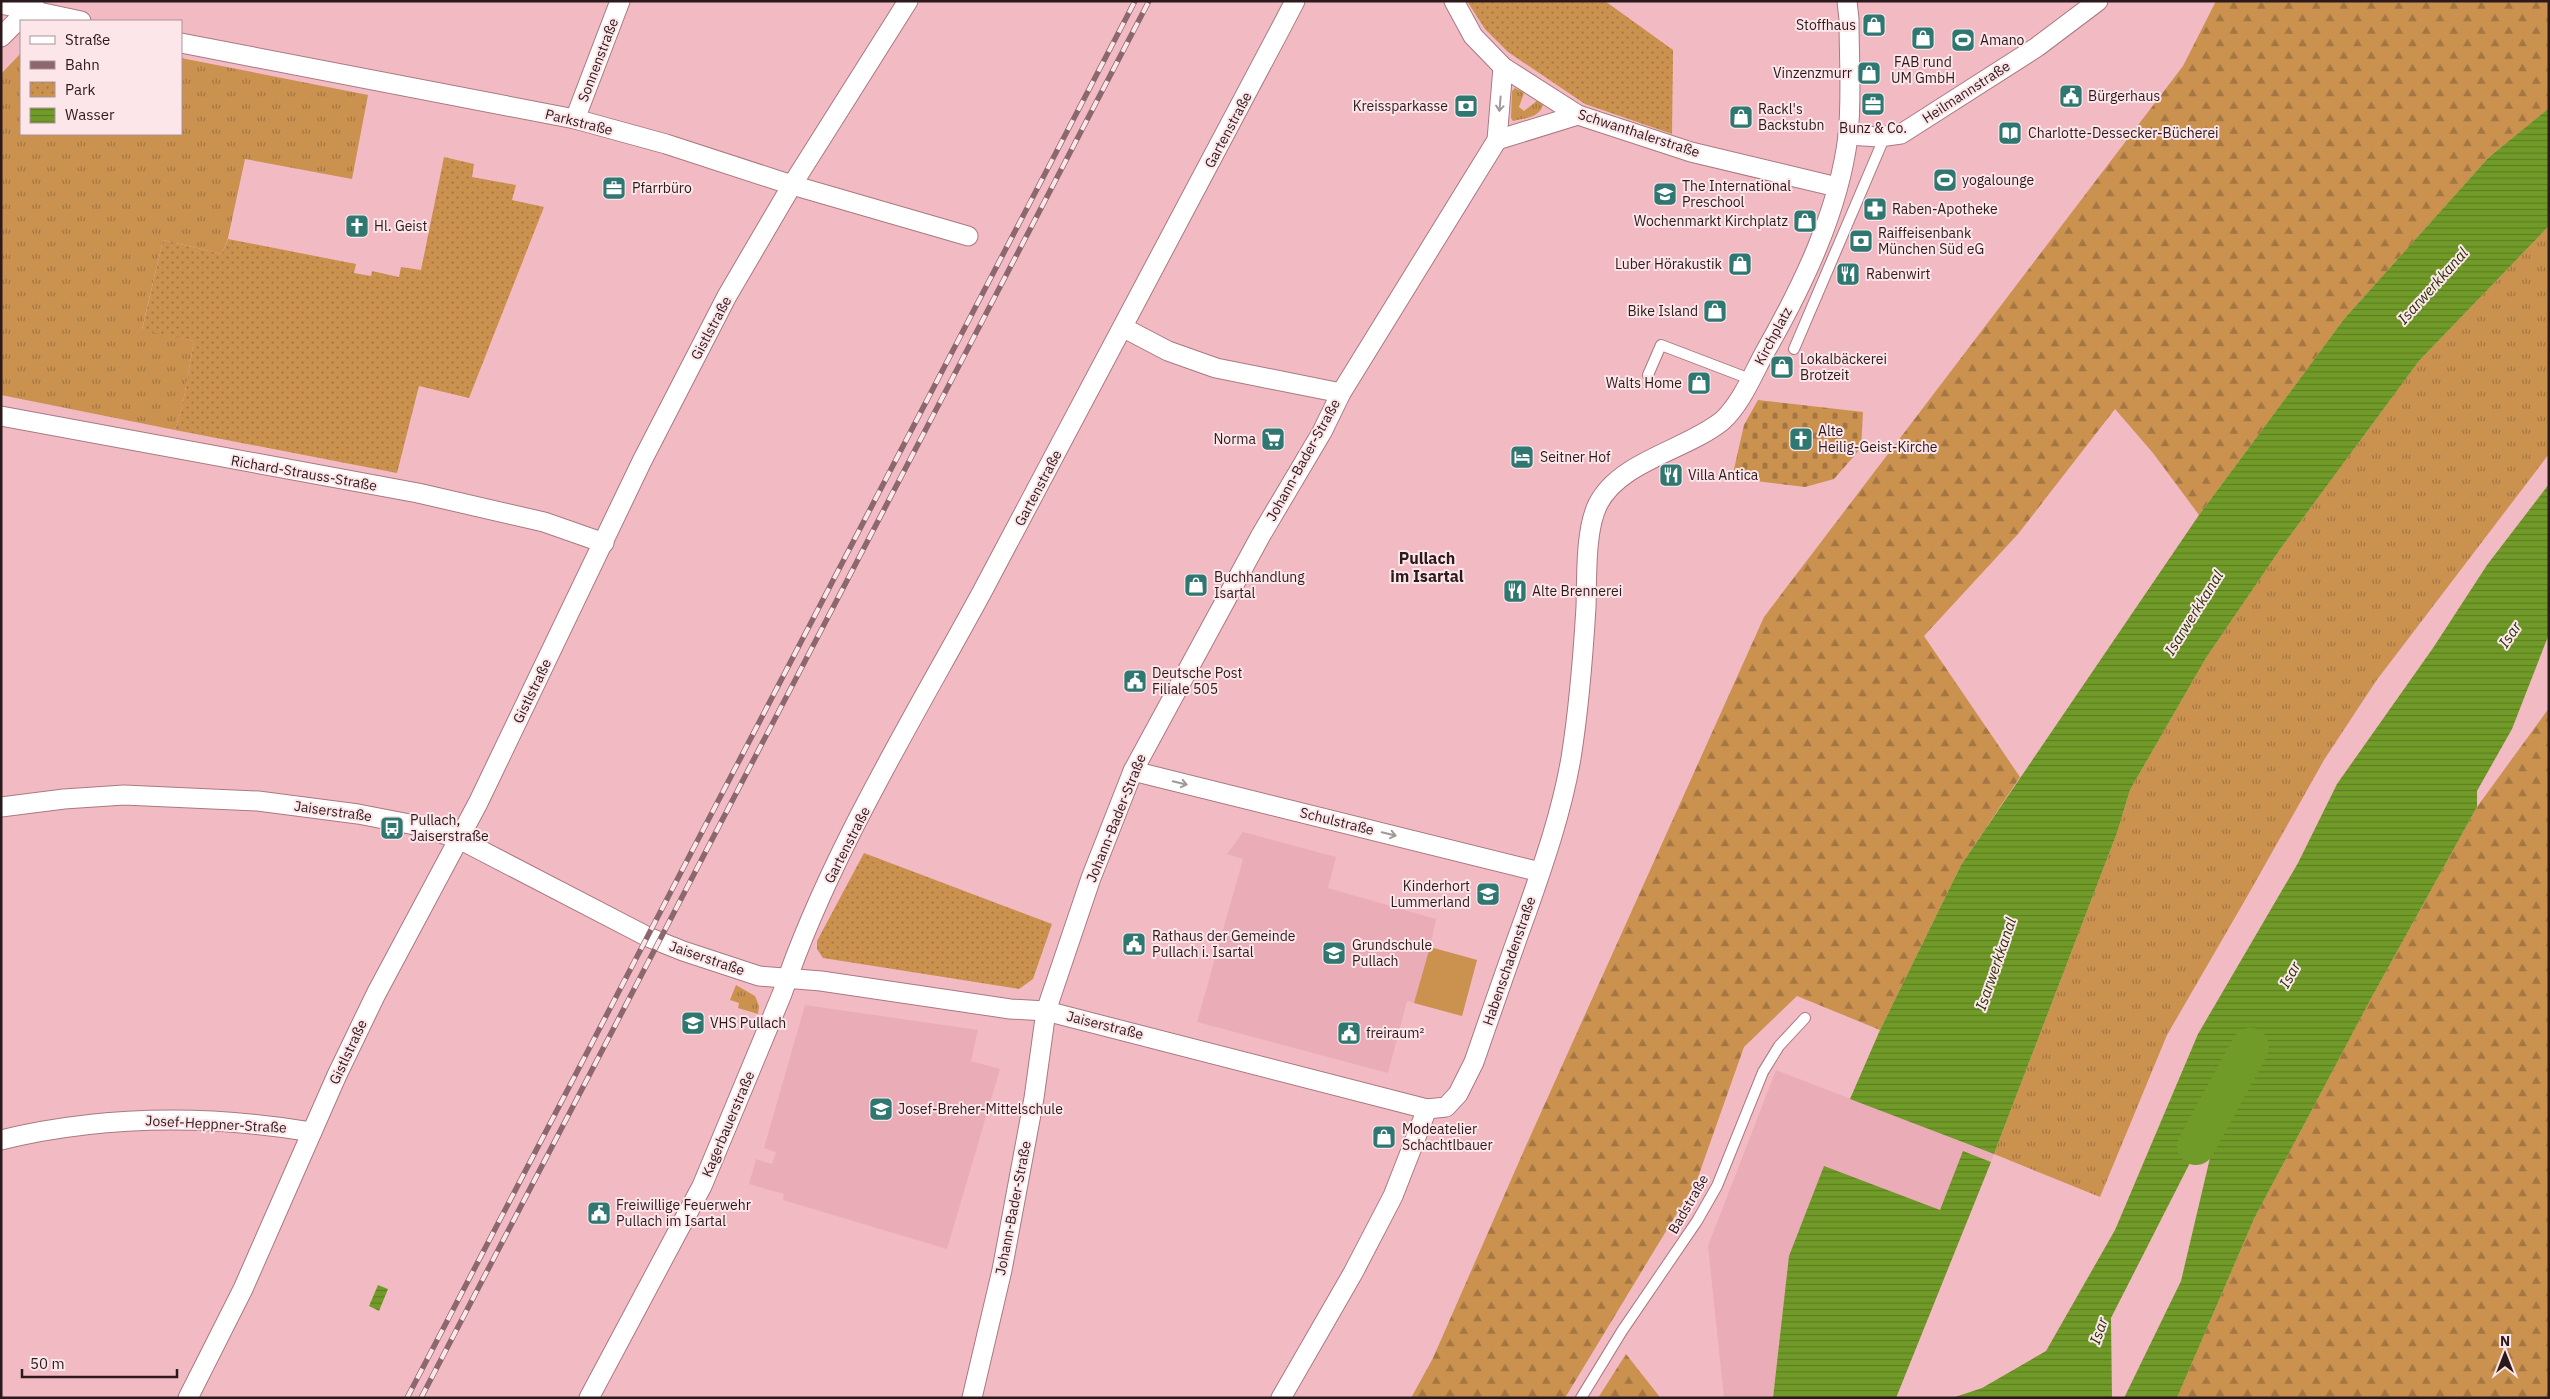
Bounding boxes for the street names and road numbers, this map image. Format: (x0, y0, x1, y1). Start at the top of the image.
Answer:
street label: Sonnenstraße (574, 15, 622, 104)
street label: Heilmannstraße (1919, 57, 2014, 127)
street label: Gartenstraße (1200, 89, 1256, 171)
street label: Parkstraße (543, 105, 615, 139)
street label: Schwanthalerstraße (1576, 105, 1702, 161)
street label: Gistlstraße (687, 293, 735, 363)
street label: Kirchplatz (1750, 303, 1796, 368)
street label: Johann-Bader-Straße (1262, 396, 1344, 524)
street label: Gartenstraße (1010, 447, 1066, 529)
street label: Richard-Strauss-Straße (230, 451, 379, 495)
street label: Gistlstraße (509, 656, 555, 726)
street label: Johann-Bader-Straße (1082, 751, 1150, 885)
street label: Jaiserstraße (293, 797, 373, 825)
street label: Gartenstraße (820, 803, 874, 886)
street label: Schulstraße (1298, 803, 1376, 839)
street label: Habenschadenstraße (1479, 894, 1540, 1028)
street label: Jaiserstraße (667, 937, 747, 979)
street label: Jaiserstraße (1065, 1007, 1146, 1043)
street label: Gistlstraße (325, 1016, 371, 1087)
street label: Kagerbauerstraße (698, 1068, 759, 1180)
street label: Josef-Heppner-Straße (145, 1111, 287, 1137)
street label: Johann-Bader-Straße (991, 1139, 1035, 1277)
street label: Badstraße (1664, 1171, 1712, 1237)

